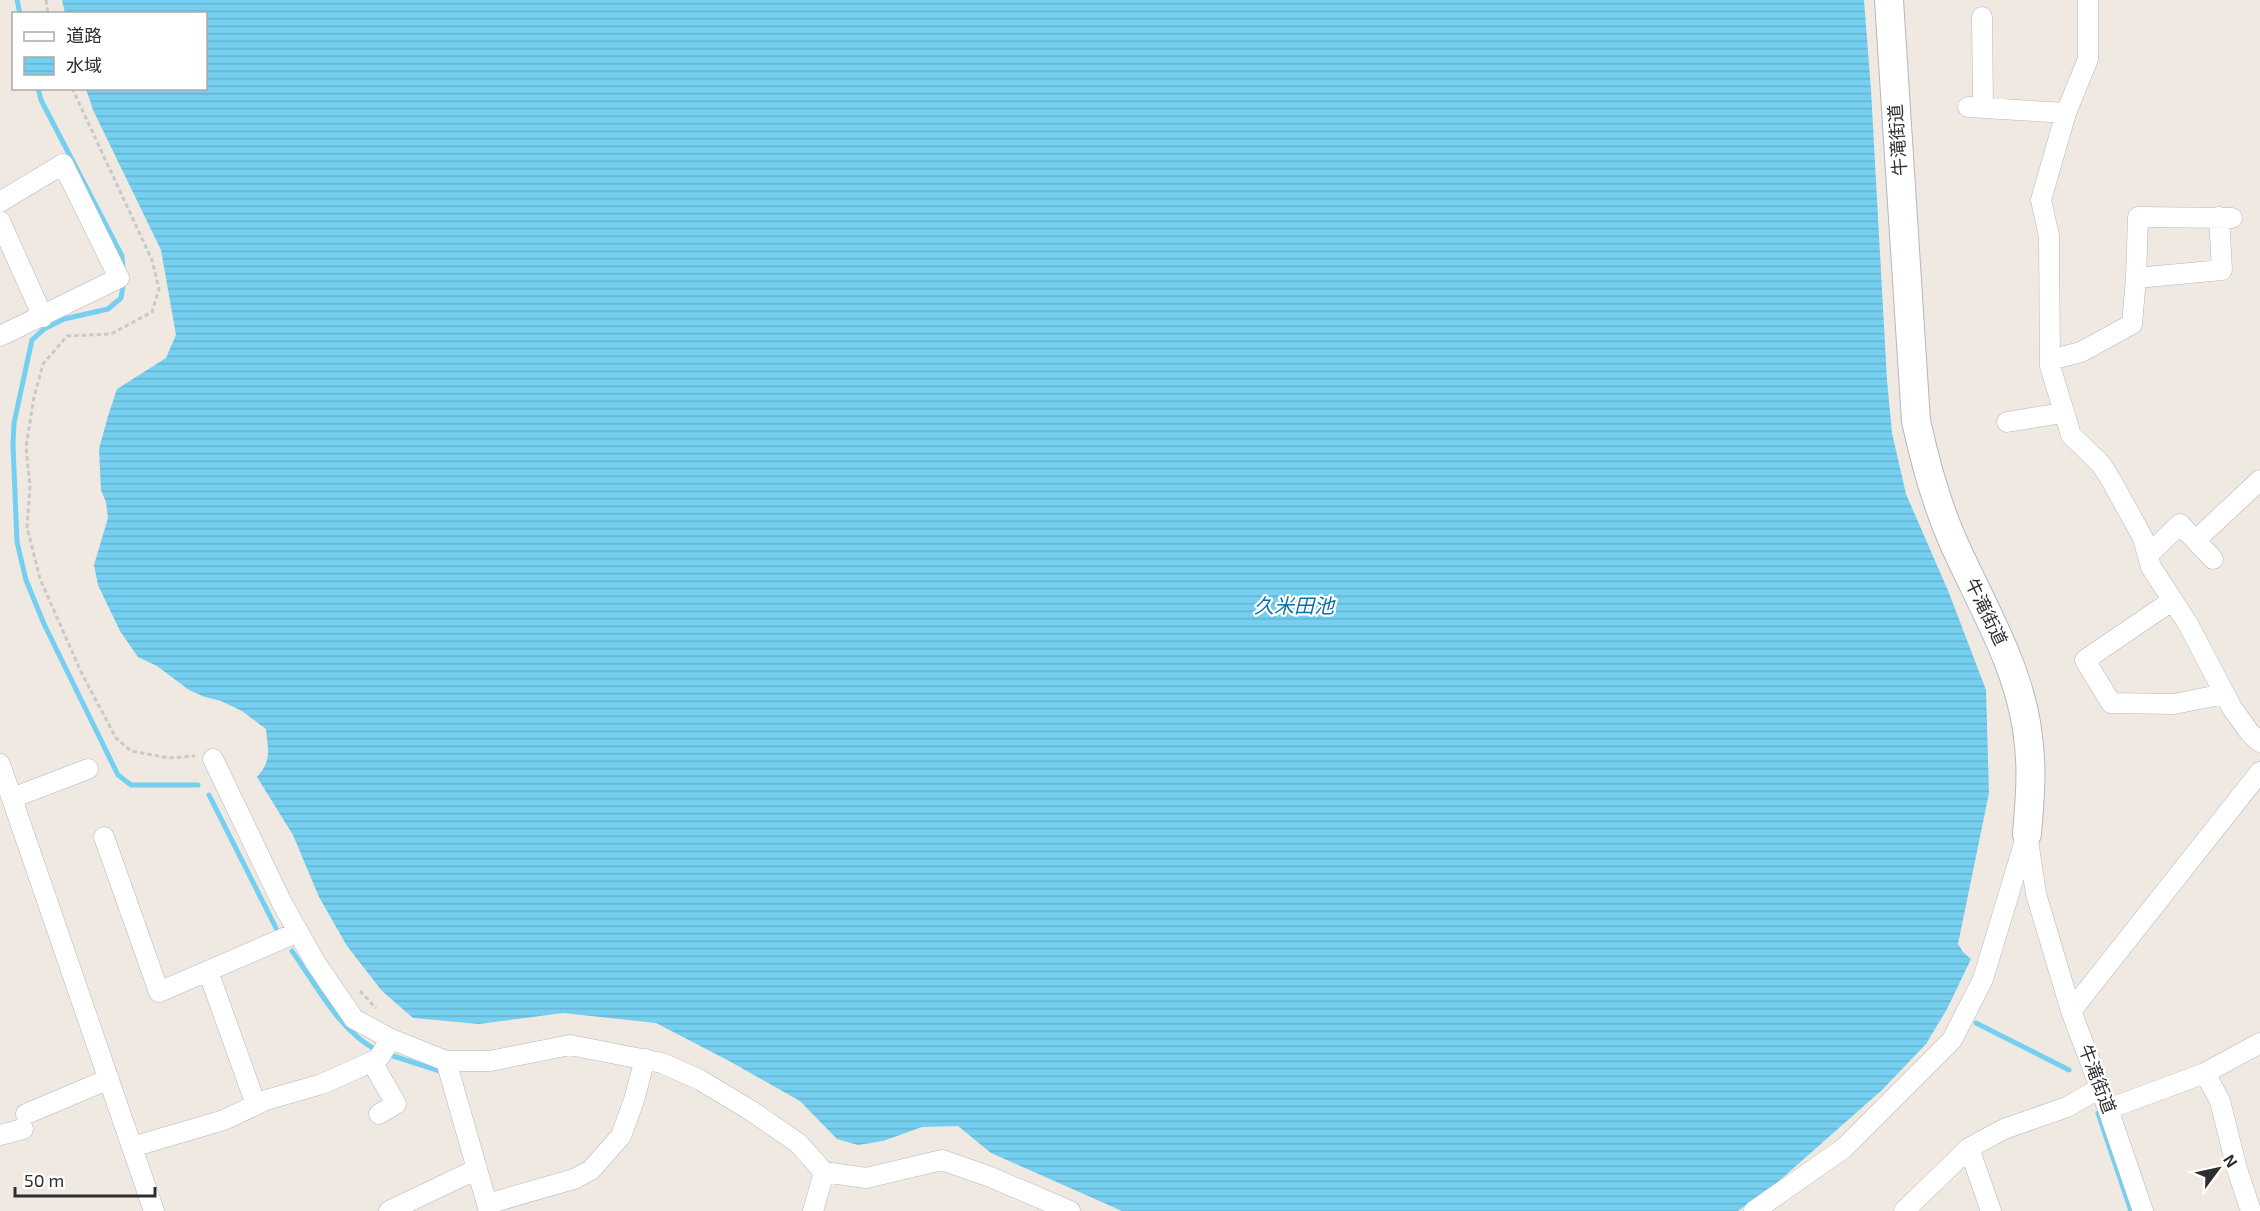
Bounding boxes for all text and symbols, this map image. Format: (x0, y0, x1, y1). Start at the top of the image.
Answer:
legend (12, 12, 207, 90)
text: 道路 (66, 24, 102, 46)
text: 水域 (66, 54, 102, 76)
street label: 牛滝街道 (1884, 103, 1910, 177)
street label: 牛滝街道 (1961, 574, 2013, 649)
water label: 久米田池 (1254, 593, 1336, 617)
street label: 牛滝街道 (2075, 1041, 2121, 1116)
north arrow (2188, 1139, 2248, 1199)
text: N (2220, 1151, 2242, 1171)
scale bar (15, 1160, 154, 1198)
text: 50 m (24, 1169, 64, 1191)

